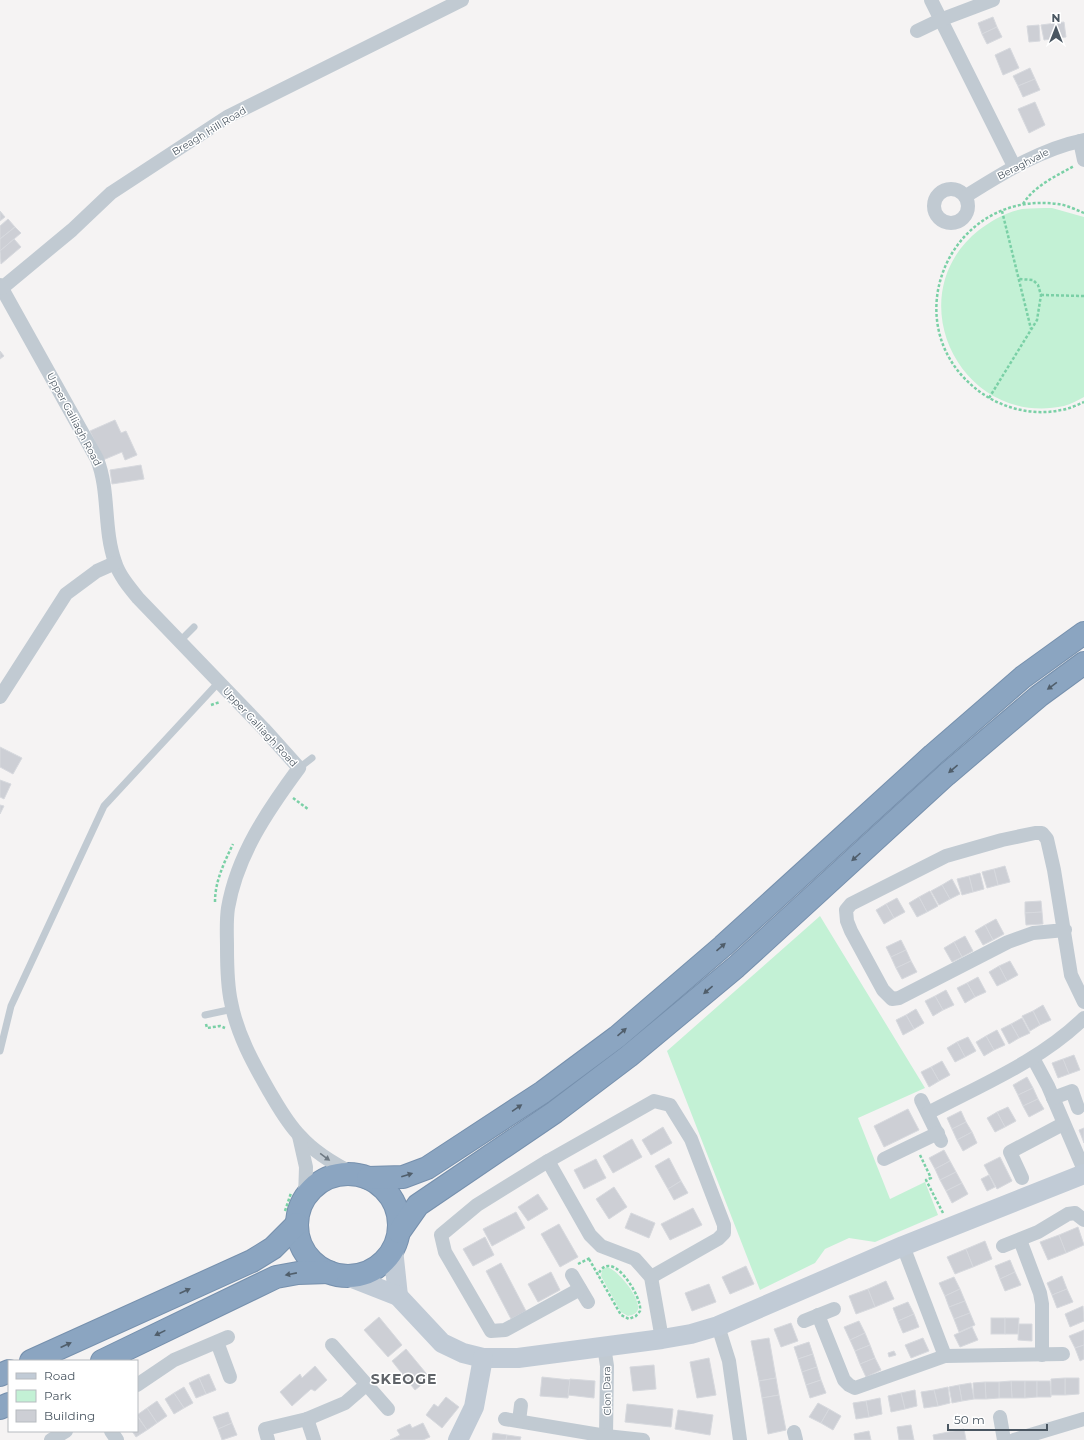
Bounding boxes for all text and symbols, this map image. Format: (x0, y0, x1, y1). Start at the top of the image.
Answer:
north arrow (1036, 8, 1076, 48)
text: N (1052, 11, 1060, 25)
street label: Breagh Hill Road (169, 104, 249, 158)
street label: Beraghvale (995, 145, 1051, 183)
street label: Upper Galliagh Road (44, 370, 104, 468)
one-way arrow (1047, 682, 1058, 690)
street label: Upper Galliagh Road (220, 684, 300, 770)
one-way arrow (947, 765, 958, 774)
one-way arrow (851, 852, 862, 861)
one-way arrow (716, 943, 726, 952)
one-way arrow (702, 986, 713, 995)
one-way arrow (617, 1027, 628, 1036)
one-way arrow (512, 1105, 523, 1112)
one-way arrow (319, 1153, 330, 1162)
one-way arrow (401, 1172, 413, 1178)
one-way arrow (284, 1272, 297, 1278)
one-way arrow (179, 1288, 190, 1294)
one-way arrow (154, 1330, 165, 1336)
one-way arrow (61, 1342, 72, 1348)
legend (8, 1360, 138, 1432)
street label: Clon Dara (600, 1366, 614, 1416)
text: Road (44, 1368, 75, 1383)
district label: SKEOGE (371, 1370, 437, 1388)
text: Park (44, 1388, 72, 1403)
scale bar (948, 1406, 1047, 1432)
text: Building (44, 1408, 95, 1423)
text: 50 m (954, 1412, 985, 1427)

